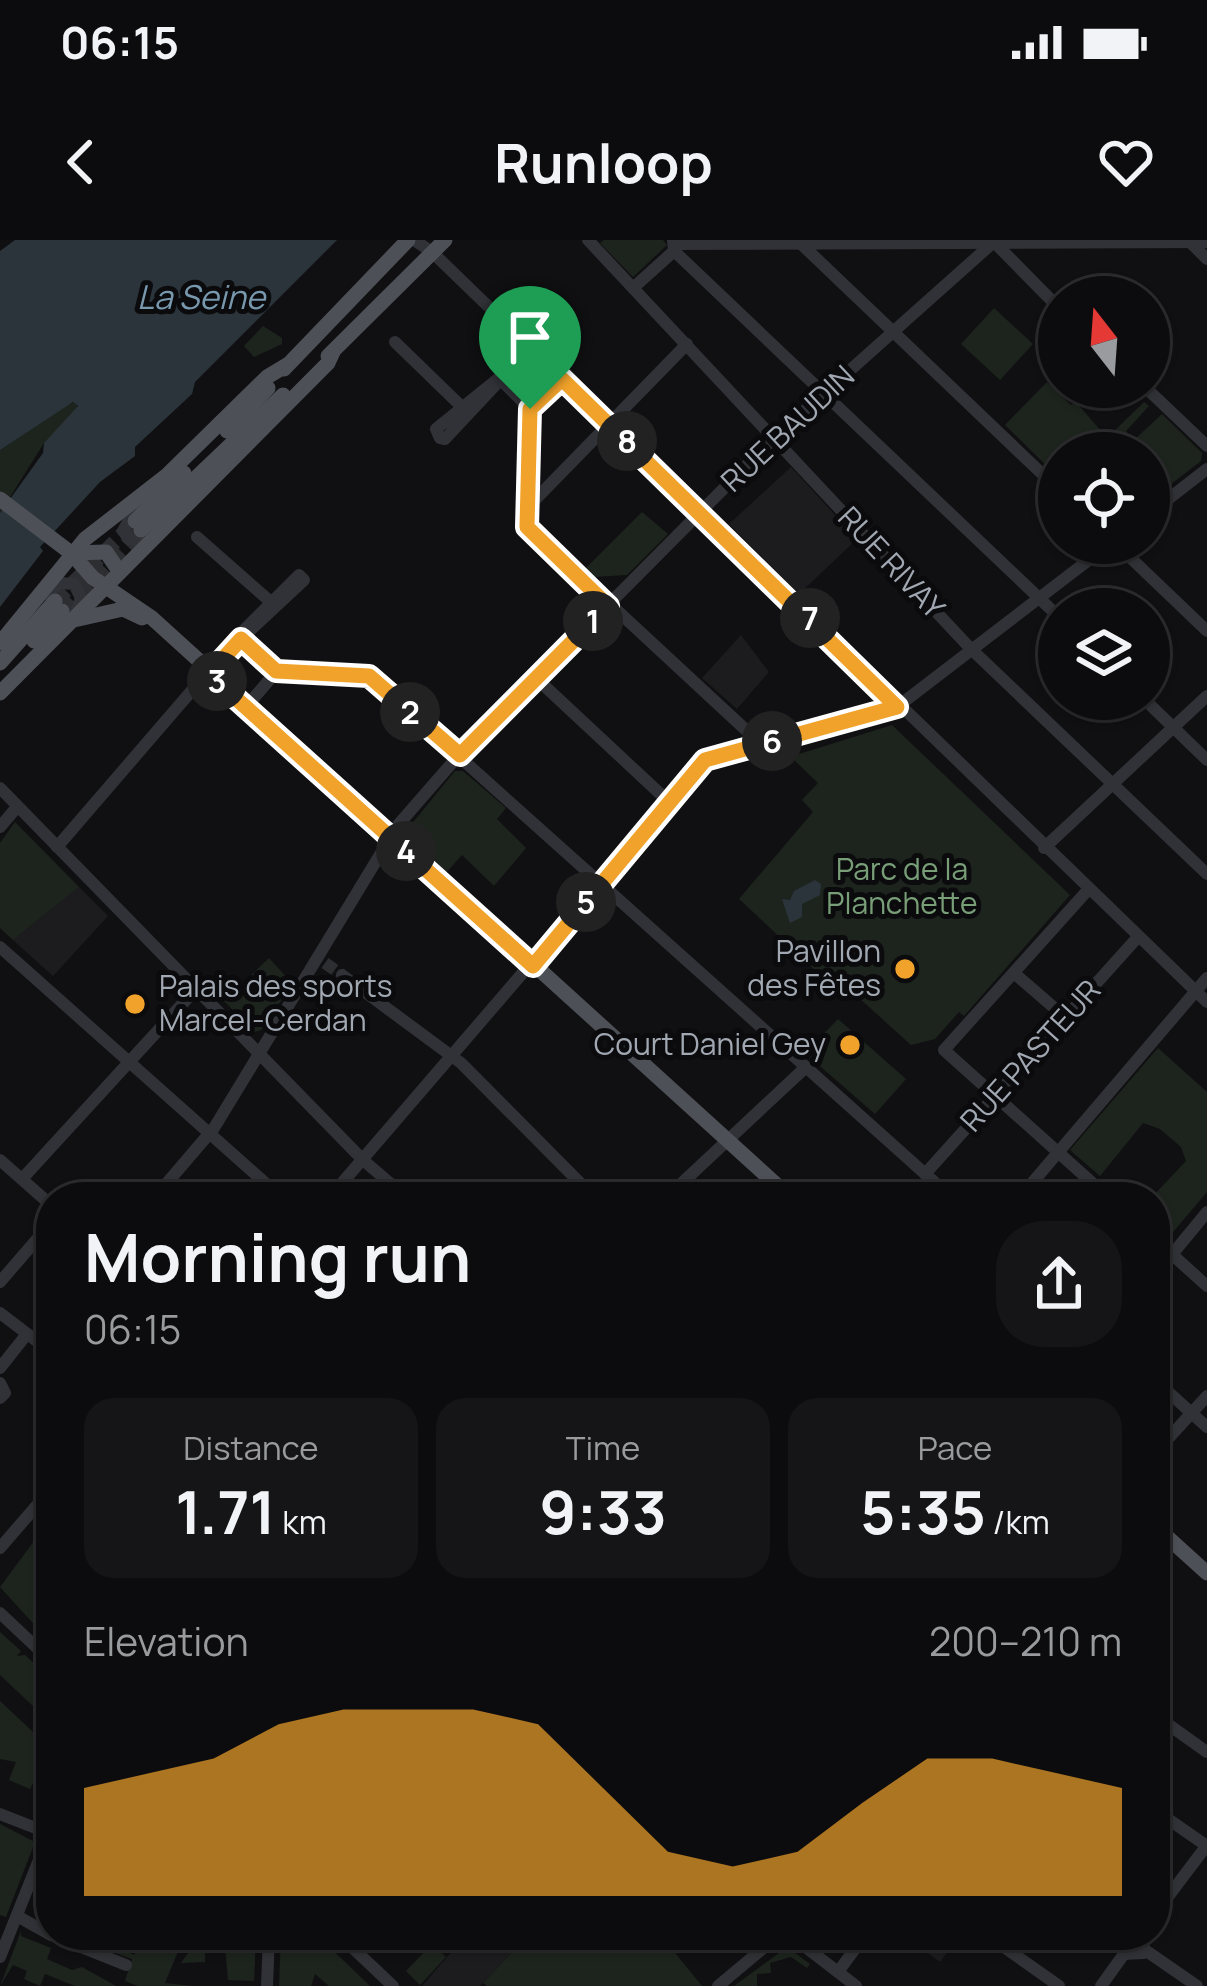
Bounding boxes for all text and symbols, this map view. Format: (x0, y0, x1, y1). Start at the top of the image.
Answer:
text: 06:15 (60, 11, 179, 73)
text: Runloop (494, 125, 713, 199)
icon: back (48, 129, 114, 195)
icon: heart (1093, 129, 1159, 195)
water label: La Seine (137, 274, 267, 319)
north arrow (1038, 276, 1170, 408)
map controls (1038, 276, 1170, 720)
pin (479, 286, 581, 409)
icon: arrive (497, 304, 563, 370)
street label: RUE BAUDIN (711, 355, 863, 500)
pin: 8 (597, 411, 657, 471)
text: 8 (617, 418, 637, 463)
button: locate (1038, 432, 1170, 564)
street label: RUE RIVAY (830, 497, 955, 627)
pin: 7 (780, 588, 840, 648)
button: layers (1038, 588, 1170, 720)
pin: 1 (563, 591, 623, 651)
text: 7 (801, 595, 819, 640)
text: 1 (586, 598, 600, 643)
pin: 3 (187, 651, 247, 711)
text: 3 (207, 658, 227, 703)
pin: 2 (380, 682, 440, 742)
text: 2 (400, 689, 420, 734)
pin: 6 (742, 711, 802, 771)
text: 6 (762, 718, 782, 763)
pin: 4 (376, 821, 436, 881)
text: 4 (396, 828, 416, 873)
park label: Parc de la Planchette (826, 848, 978, 923)
pin: 5 (556, 872, 616, 932)
text: 5 (576, 879, 596, 924)
place label: Pavillon des Fêtes (747, 930, 881, 1005)
marker: Pavillon des Fêtes (892, 956, 918, 982)
place label: Palais des sports Marcel-Cerdan (159, 965, 392, 1040)
street label: RUE PASTEUR (951, 970, 1109, 1140)
marker: Palais des sports Marcel-Cerdan (122, 991, 148, 1017)
place label: Court Daniel Gey (594, 1023, 826, 1064)
marker: Court Daniel Gey (837, 1032, 863, 1058)
text: Morning run (84, 1212, 471, 1302)
button: share (996, 1221, 1122, 1347)
text: 06:15 (84, 1302, 181, 1356)
text: Distance (183, 1425, 319, 1470)
text: Time (566, 1425, 640, 1470)
text: Pace (918, 1425, 992, 1470)
text: 1.71 (175, 1470, 276, 1552)
text: 9:33 (539, 1470, 667, 1552)
text: 5:35 (860, 1470, 986, 1552)
text: km (276, 1499, 327, 1544)
text: /km (986, 1499, 1050, 1544)
text: Elevation (84, 1614, 249, 1668)
text: 200–210 m (929, 1614, 1122, 1668)

